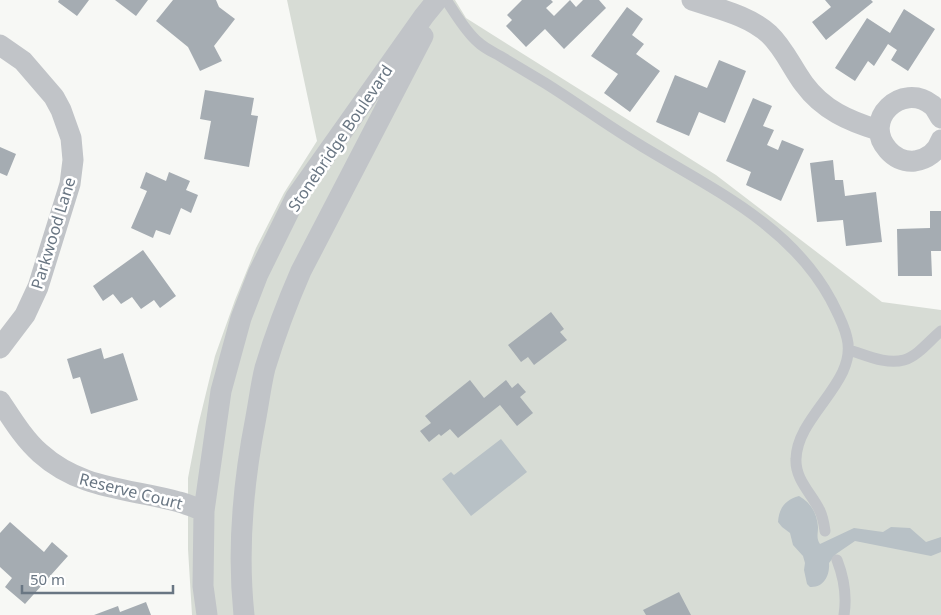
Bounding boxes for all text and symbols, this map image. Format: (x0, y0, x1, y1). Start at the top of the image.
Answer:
street label: Stonebridge Boulevard (283, 60, 397, 216)
street label: Parkwood Lane (26, 174, 80, 292)
street label: Reserve Court (77, 468, 185, 515)
scale bar (22, 562, 174, 594)
text: 50 m (30, 569, 65, 589)

